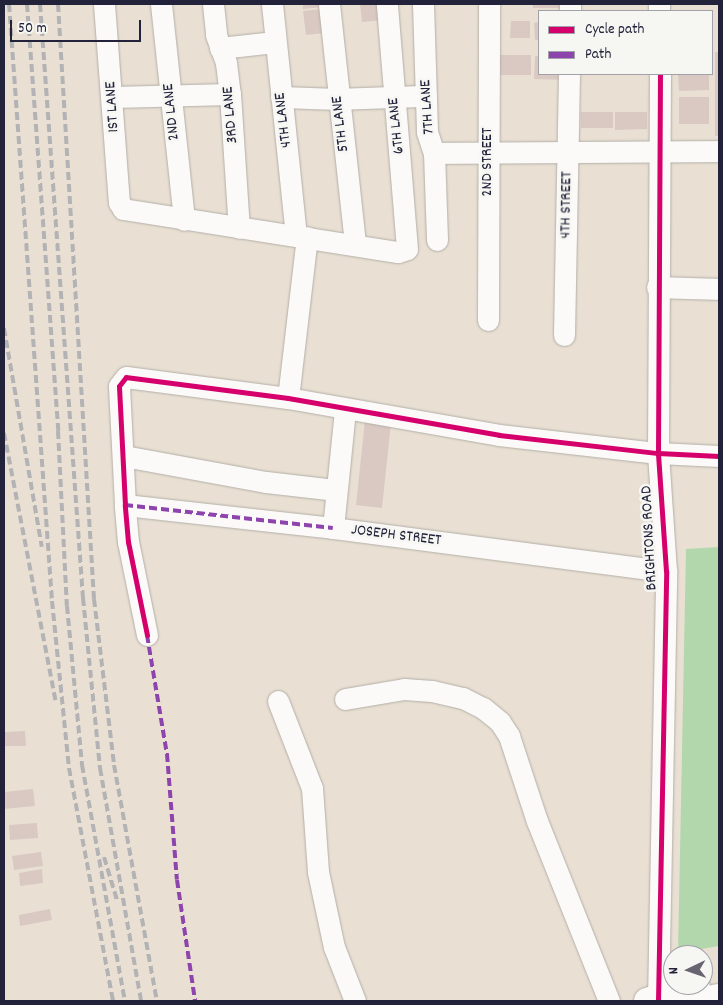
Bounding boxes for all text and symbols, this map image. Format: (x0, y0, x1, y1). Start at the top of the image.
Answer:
scale bar (12, 10, 144, 42)
legend (538, 10, 713, 75)
text: 50 m (18, 18, 47, 40)
text: Cycle path (585, 19, 644, 41)
text: Path (585, 44, 611, 66)
street label: 7TH LANE (417, 79, 439, 135)
street label: 1ST LANE (102, 81, 124, 133)
street label: 2ND LANE (159, 83, 185, 141)
street label: 3RD LANE (219, 86, 243, 144)
street label: 4TH LANE (271, 91, 297, 149)
street label: 5TH LANE (328, 95, 354, 153)
street label: 6TH LANE (384, 97, 410, 155)
street label: 2ND STREET (478, 128, 498, 196)
street label: 4TH STREET (557, 171, 577, 239)
street label: BRIGHTONS ROAD (638, 485, 662, 591)
street label: JOSEPH STREET (350, 521, 442, 551)
north arrow (663, 945, 713, 995)
text: N (664, 967, 684, 975)

